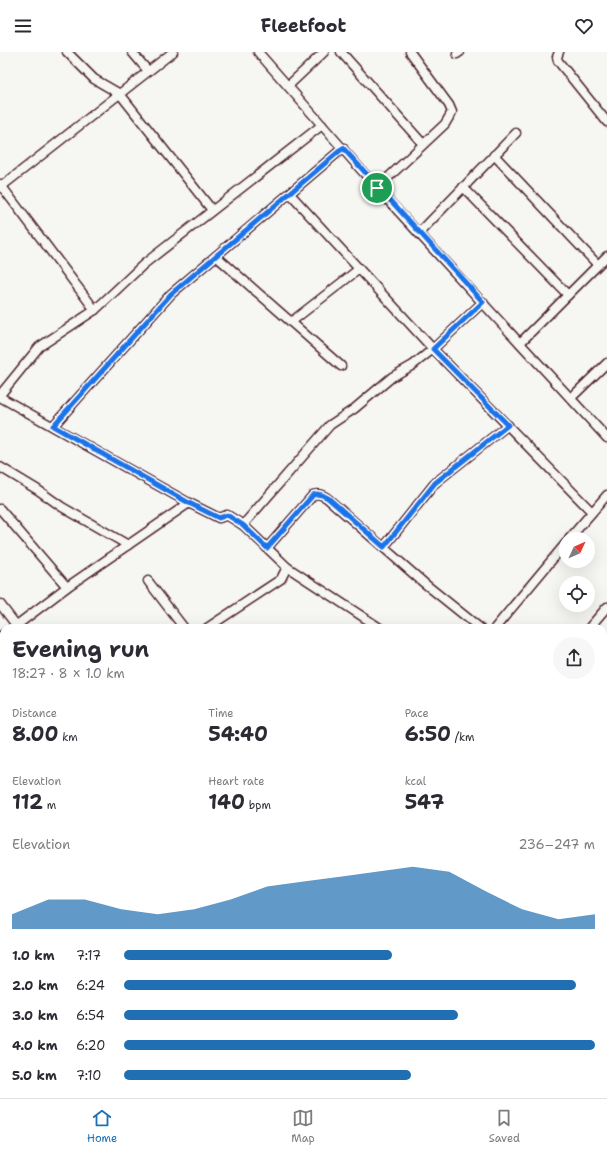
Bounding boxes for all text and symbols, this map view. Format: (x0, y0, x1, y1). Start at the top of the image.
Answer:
text: Fleetfoot (261, 14, 346, 38)
icon: menu (12, 15, 34, 37)
icon: heart (573, 15, 595, 37)
pin (360, 171, 394, 205)
icon: arrive (366, 177, 388, 199)
north arrow (559, 532, 595, 568)
map controls (559, 532, 595, 612)
button: locate (559, 576, 595, 612)
text: Evening run (12, 635, 149, 664)
button: share (553, 637, 595, 679)
text: 18:27 · 8 × 1.0 km (12, 665, 125, 682)
text: Distance (12, 706, 57, 721)
text: Time (208, 706, 234, 721)
text: Pace (405, 706, 429, 721)
text: 8.00 (12, 721, 59, 747)
text: 54:40 (208, 721, 268, 747)
text: 6:50 (405, 721, 451, 747)
text: km (59, 730, 78, 745)
text: /km (451, 730, 475, 745)
text: Elevation (12, 774, 61, 789)
text: Heart rate (208, 774, 264, 789)
text: kcal (405, 774, 426, 789)
text: 112 (12, 789, 43, 815)
text: 140 (208, 789, 245, 815)
text: 547 (405, 789, 444, 815)
text: m (43, 798, 56, 813)
text: bpm (245, 798, 271, 813)
text: Elevation (12, 836, 70, 853)
text: 236–247 m (518, 836, 595, 853)
text: 1.0 km (12, 947, 54, 964)
text: 7:17 (76, 947, 101, 964)
text: 2.0 km (12, 977, 58, 994)
text: 6:24 (76, 977, 105, 994)
text: 3.0 km (12, 1007, 58, 1024)
text: 6:54 (76, 1007, 105, 1024)
text: 4.0 km (12, 1037, 58, 1054)
text: 6:20 (76, 1037, 105, 1054)
text: 5.0 km (12, 1067, 57, 1084)
text: 7:10 (76, 1067, 101, 1084)
tab: Home (87, 1107, 117, 1146)
tab: Map (291, 1107, 315, 1146)
tab: Saved (489, 1107, 520, 1146)

